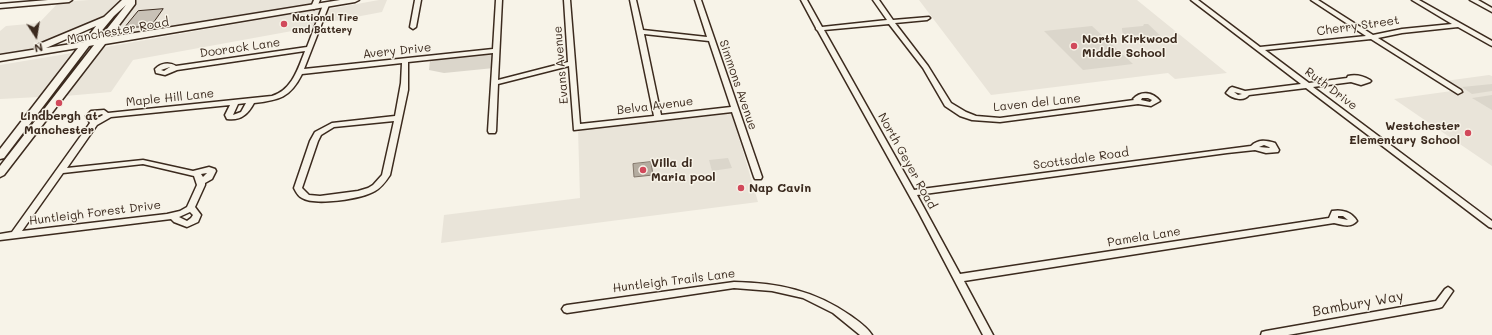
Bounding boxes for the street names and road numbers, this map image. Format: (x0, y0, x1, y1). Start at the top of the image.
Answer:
street label: Cherry Street (1316, 13, 1400, 39)
street label: Manchester Road (66, 15, 170, 47)
street label: Evans Avenue (550, 25, 572, 105)
street label: Doorack Lane (199, 35, 281, 61)
street label: Simmons Avenue (716, 38, 760, 132)
street label: Avery Drive (362, 40, 432, 62)
street label: Ruth Drive (1302, 65, 1360, 113)
street label: Maple Hill Lane (125, 86, 215, 110)
street label: Laven del Lane (993, 91, 1081, 115)
street label: Belva Avenue (616, 94, 694, 118)
street label: North Geyer Road (875, 110, 939, 212)
street label: Scottsdale Road (1032, 145, 1130, 173)
street label: Huntleigh Forest Drive (28, 198, 162, 228)
street label: Pamela Lane (1106, 224, 1182, 250)
street label: Huntleigh Trails Lane (612, 266, 736, 296)
street label: Bambury Way (1311, 288, 1405, 320)

